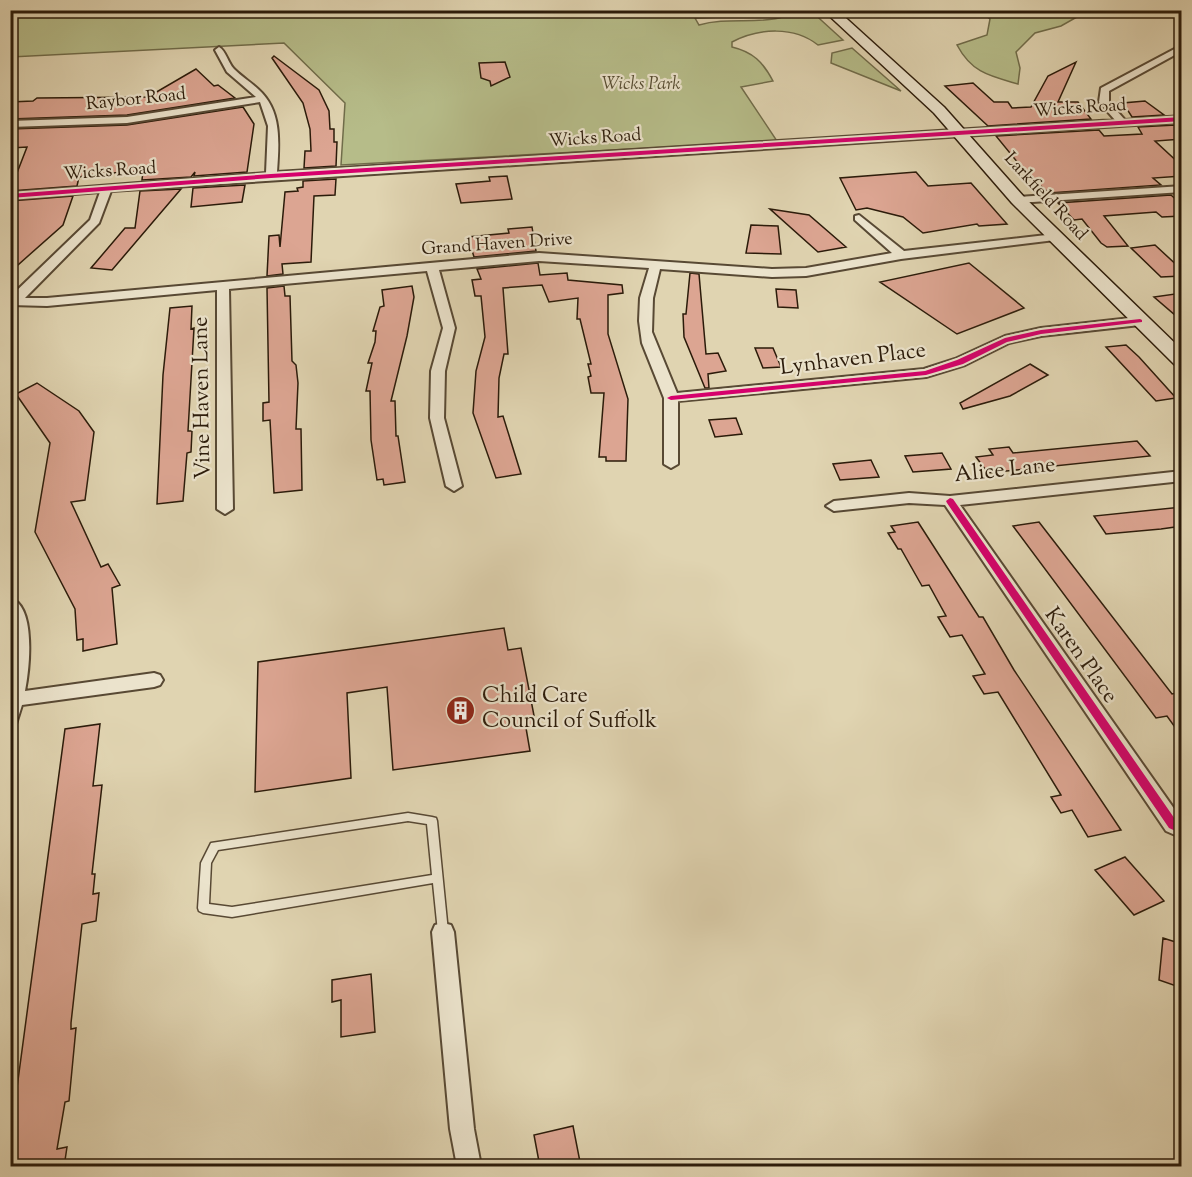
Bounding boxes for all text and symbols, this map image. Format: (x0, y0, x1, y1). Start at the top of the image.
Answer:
park label: Wicks Park (602, 72, 680, 98)
street label: Raybor Road (85, 82, 187, 118)
street label: Wicks Road (1033, 93, 1127, 125)
street label: Wicks Road (548, 123, 642, 155)
street label: Larkfield Road (997, 147, 1093, 247)
street label: Wicks Road (63, 156, 157, 188)
street label: Grand Haven Drive (420, 227, 574, 263)
street label: Vine Haven Lane (186, 316, 220, 480)
street label: Lynhaven Place (778, 335, 928, 385)
street label: Alice Lane (953, 450, 1057, 492)
street label: Karen Place (1035, 602, 1125, 710)
place label: Child Care Council of Suffolk (482, 681, 657, 738)
building icon: Child Care Council of Suffolk (445, 694, 477, 726)

